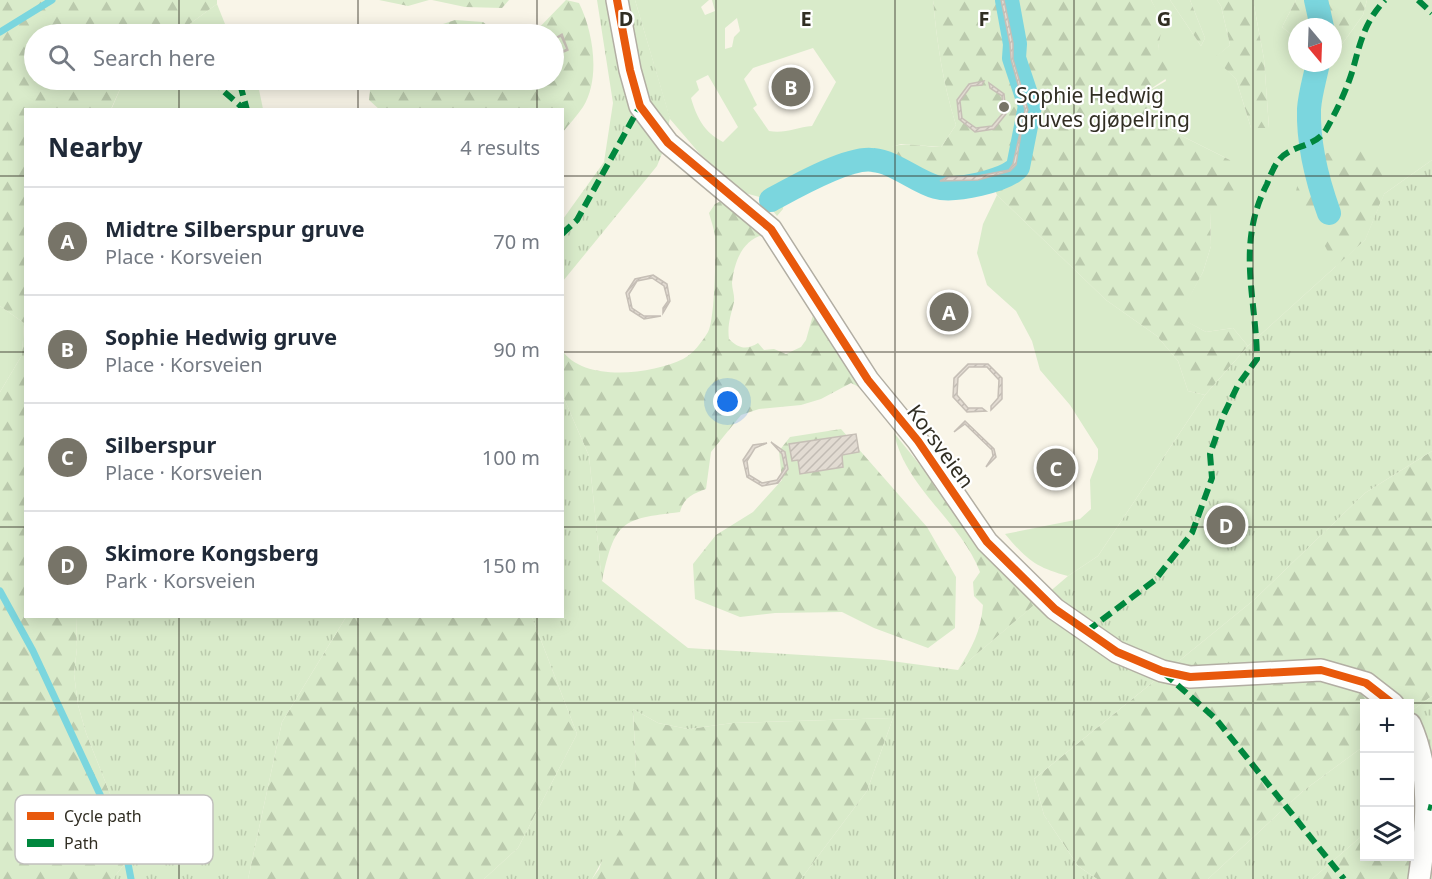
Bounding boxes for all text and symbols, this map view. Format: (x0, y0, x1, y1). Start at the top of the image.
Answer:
text: D (619, 5, 633, 32)
text: E (800, 5, 812, 32)
text: F (979, 5, 989, 32)
text: G (1157, 5, 1171, 32)
north arrow (1288, 18, 1342, 72)
search box (24, 24, 564, 90)
icon: search (45, 41, 78, 74)
text: Search here (93, 42, 215, 72)
pin: B (772, 64, 810, 110)
place label: Sophie Hedwig gruves gjøpelring (1016, 81, 1190, 133)
marker: Sophie Hedwig gruves gjøpelring (997, 100, 1011, 114)
text: Nearby (48, 129, 143, 165)
text: 4 results (460, 134, 540, 161)
text: Midtre Silberspur gruve (105, 213, 365, 243)
text: A (61, 228, 74, 255)
text: 70 m (493, 228, 540, 255)
text: Place · Korsveien (105, 243, 263, 270)
pin: A (930, 290, 968, 334)
text: Sophie Hedwig gruve (105, 321, 337, 351)
text: B (61, 336, 74, 363)
text: 90 m (493, 336, 540, 363)
text: Place · Korsveien (105, 351, 263, 378)
your location (713, 387, 742, 416)
street label: Korsveien (901, 398, 981, 494)
text: Silberspur (105, 429, 216, 459)
text: C (61, 444, 74, 471)
text: 100 m (482, 444, 540, 471)
pin: C (1036, 446, 1076, 490)
text: Place · Korsveien (105, 459, 263, 486)
pin: D (1206, 502, 1246, 548)
text: Skimore Kongsberg (105, 537, 319, 567)
text: D (60, 552, 75, 579)
text: 150 m (482, 552, 540, 579)
text: Park · Korsveien (105, 567, 256, 594)
map controls (1360, 699, 1414, 861)
button: + (1360, 699, 1414, 753)
button: − (1360, 753, 1414, 807)
legend (15, 795, 213, 864)
text: Cycle path (64, 805, 142, 827)
button: layers (1360, 807, 1414, 861)
text: Path (64, 832, 98, 854)

